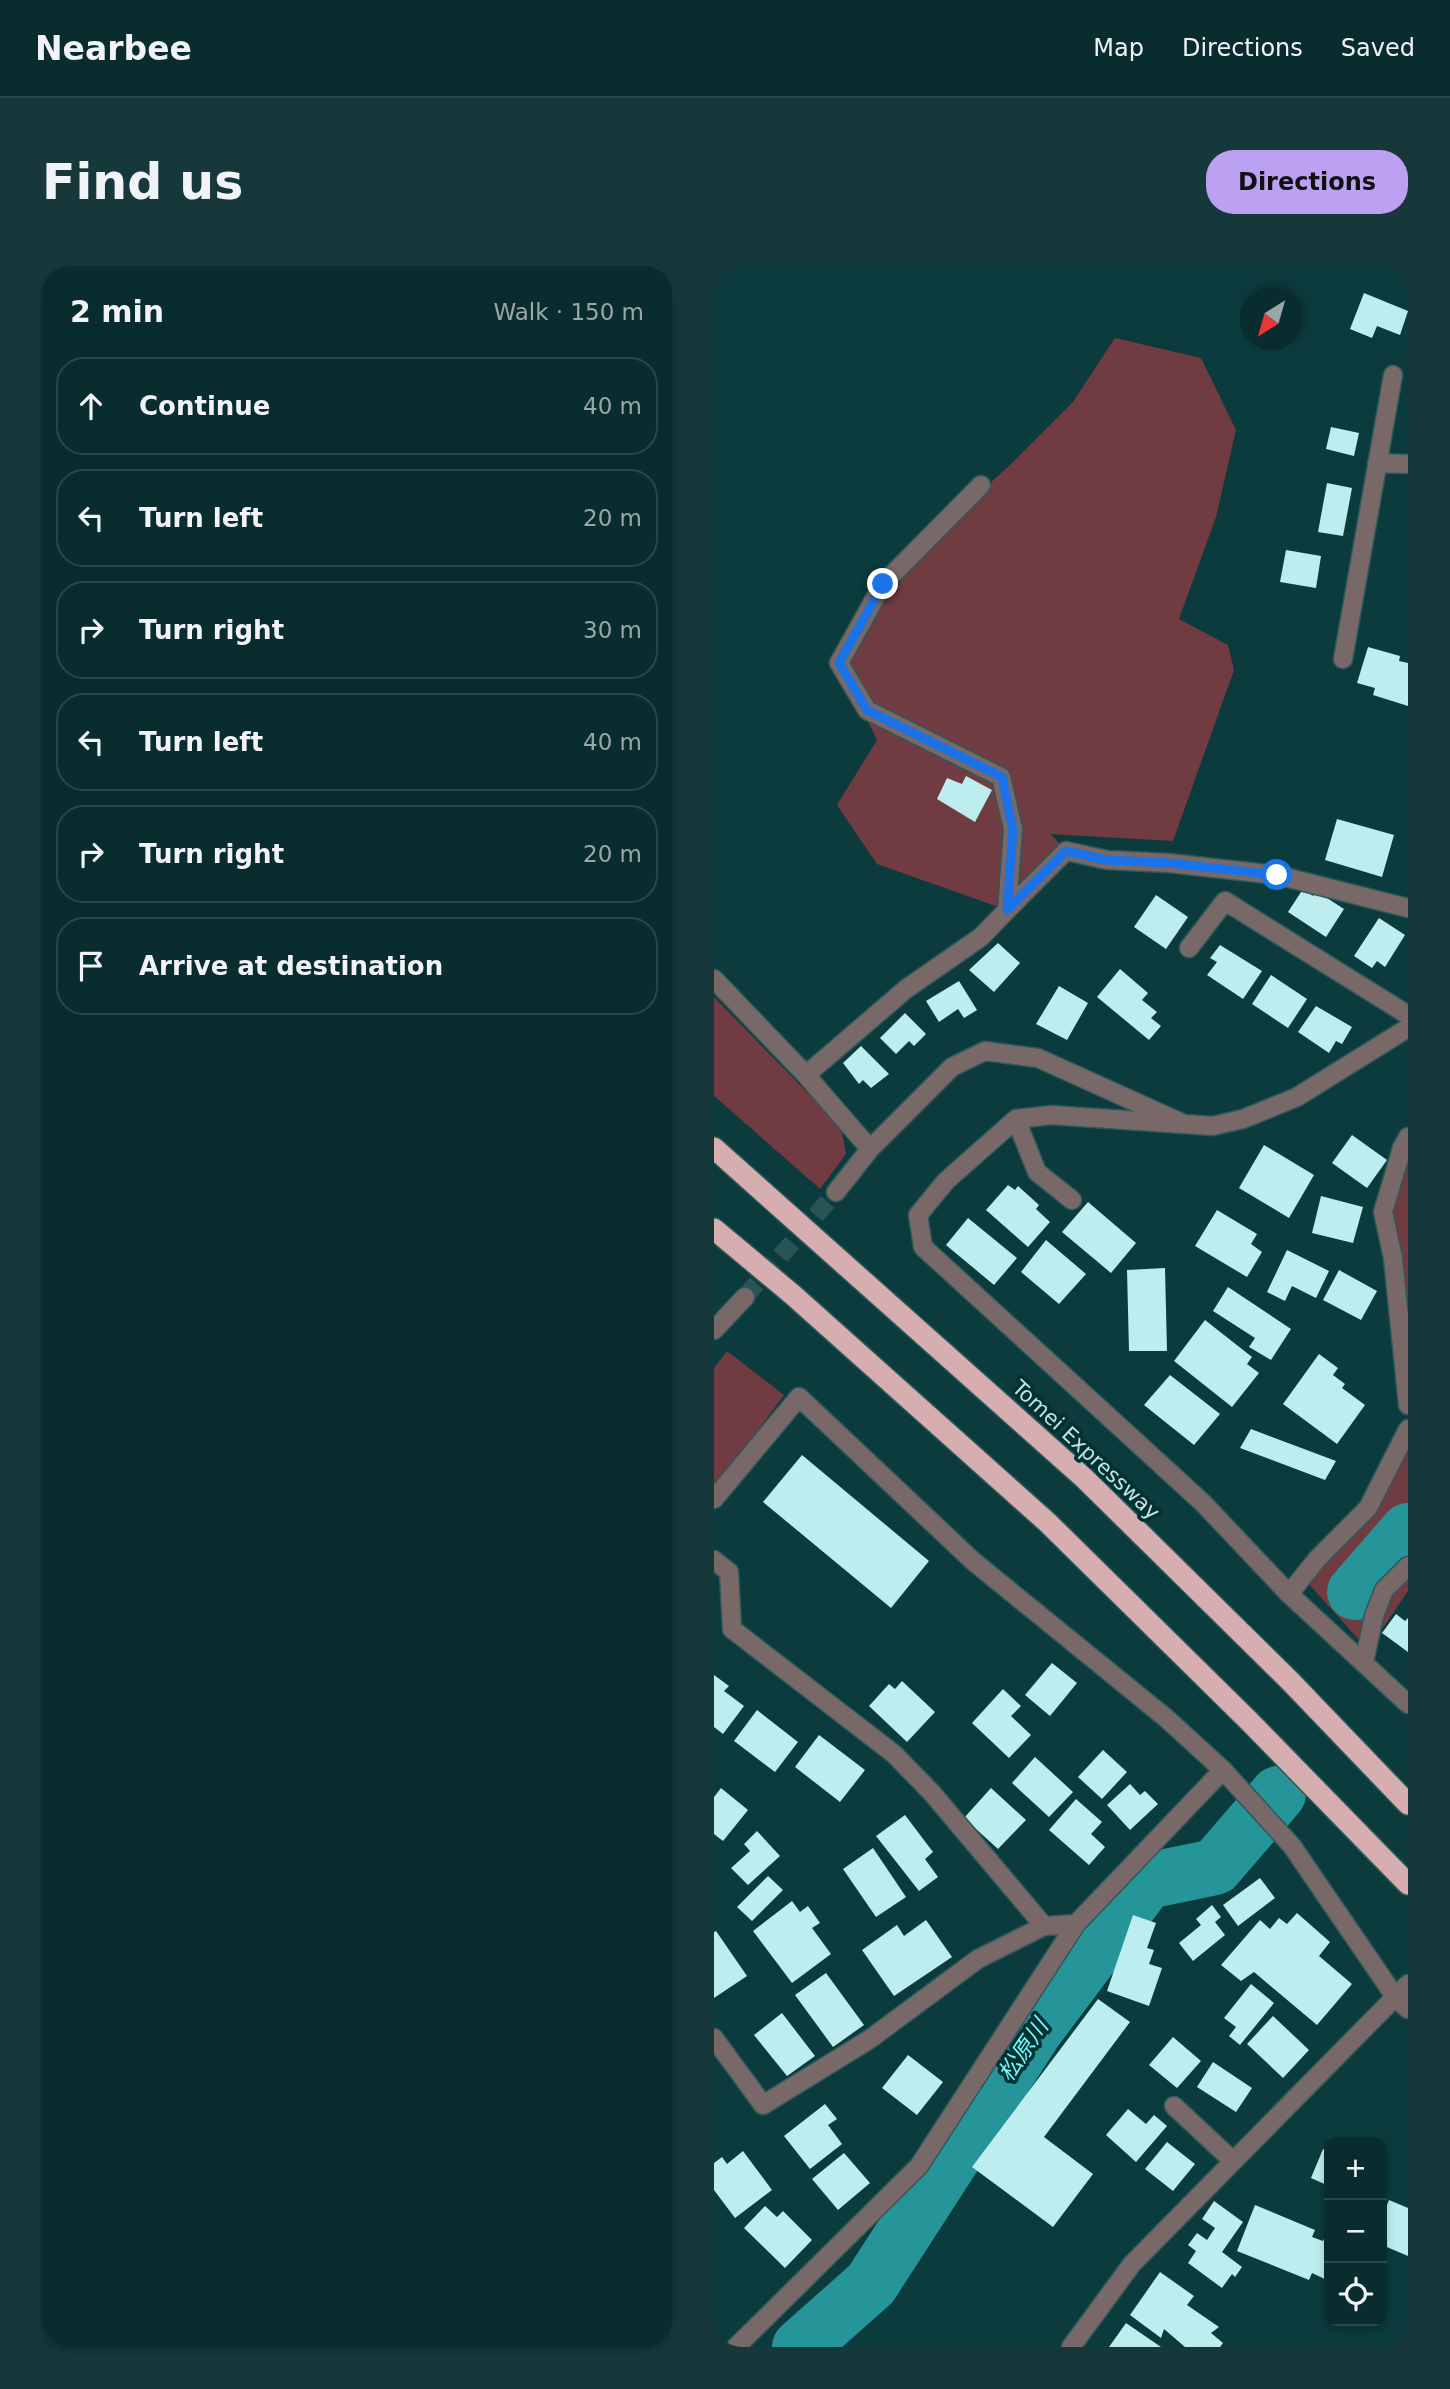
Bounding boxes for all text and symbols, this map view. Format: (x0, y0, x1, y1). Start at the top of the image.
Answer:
text: Nearbee (35, 29, 192, 68)
text: Map (1093, 34, 1144, 62)
text: Directions (1182, 34, 1303, 62)
text: Saved (1341, 34, 1415, 62)
button: Directions (1206, 150, 1408, 214)
text: Find us (42, 154, 243, 211)
north arrow (1240, 287, 1303, 350)
text: 2 min (70, 294, 164, 329)
text: Walk · 150 m (493, 299, 644, 325)
icon: ahead (72, 387, 110, 425)
text: Continue (139, 391, 270, 421)
text: 40 m (583, 393, 642, 419)
icon: left (72, 499, 110, 537)
text: Turn left (139, 503, 263, 533)
text: 20 m (583, 505, 642, 531)
route end (867, 568, 898, 599)
icon: right (72, 611, 110, 649)
text: Turn right (139, 615, 284, 645)
text: 30 m (583, 617, 642, 643)
icon: left (72, 723, 110, 761)
text: Turn left (139, 727, 263, 757)
text: 40 m (583, 729, 642, 755)
icon: right (72, 835, 110, 873)
text: Turn right (139, 839, 284, 869)
text: 20 m (583, 841, 642, 867)
route start (1261, 859, 1292, 890)
icon: arrive (72, 947, 110, 985)
text: Arrive at destination (139, 951, 443, 981)
street label: Tomei Expressway (1007, 1375, 1165, 1524)
water label: 松原川 (993, 2012, 1055, 2086)
map controls (1324, 2137, 1387, 2326)
button: + (1324, 2137, 1387, 2200)
button: − (1324, 2200, 1387, 2263)
button: locate (1324, 2263, 1387, 2326)

